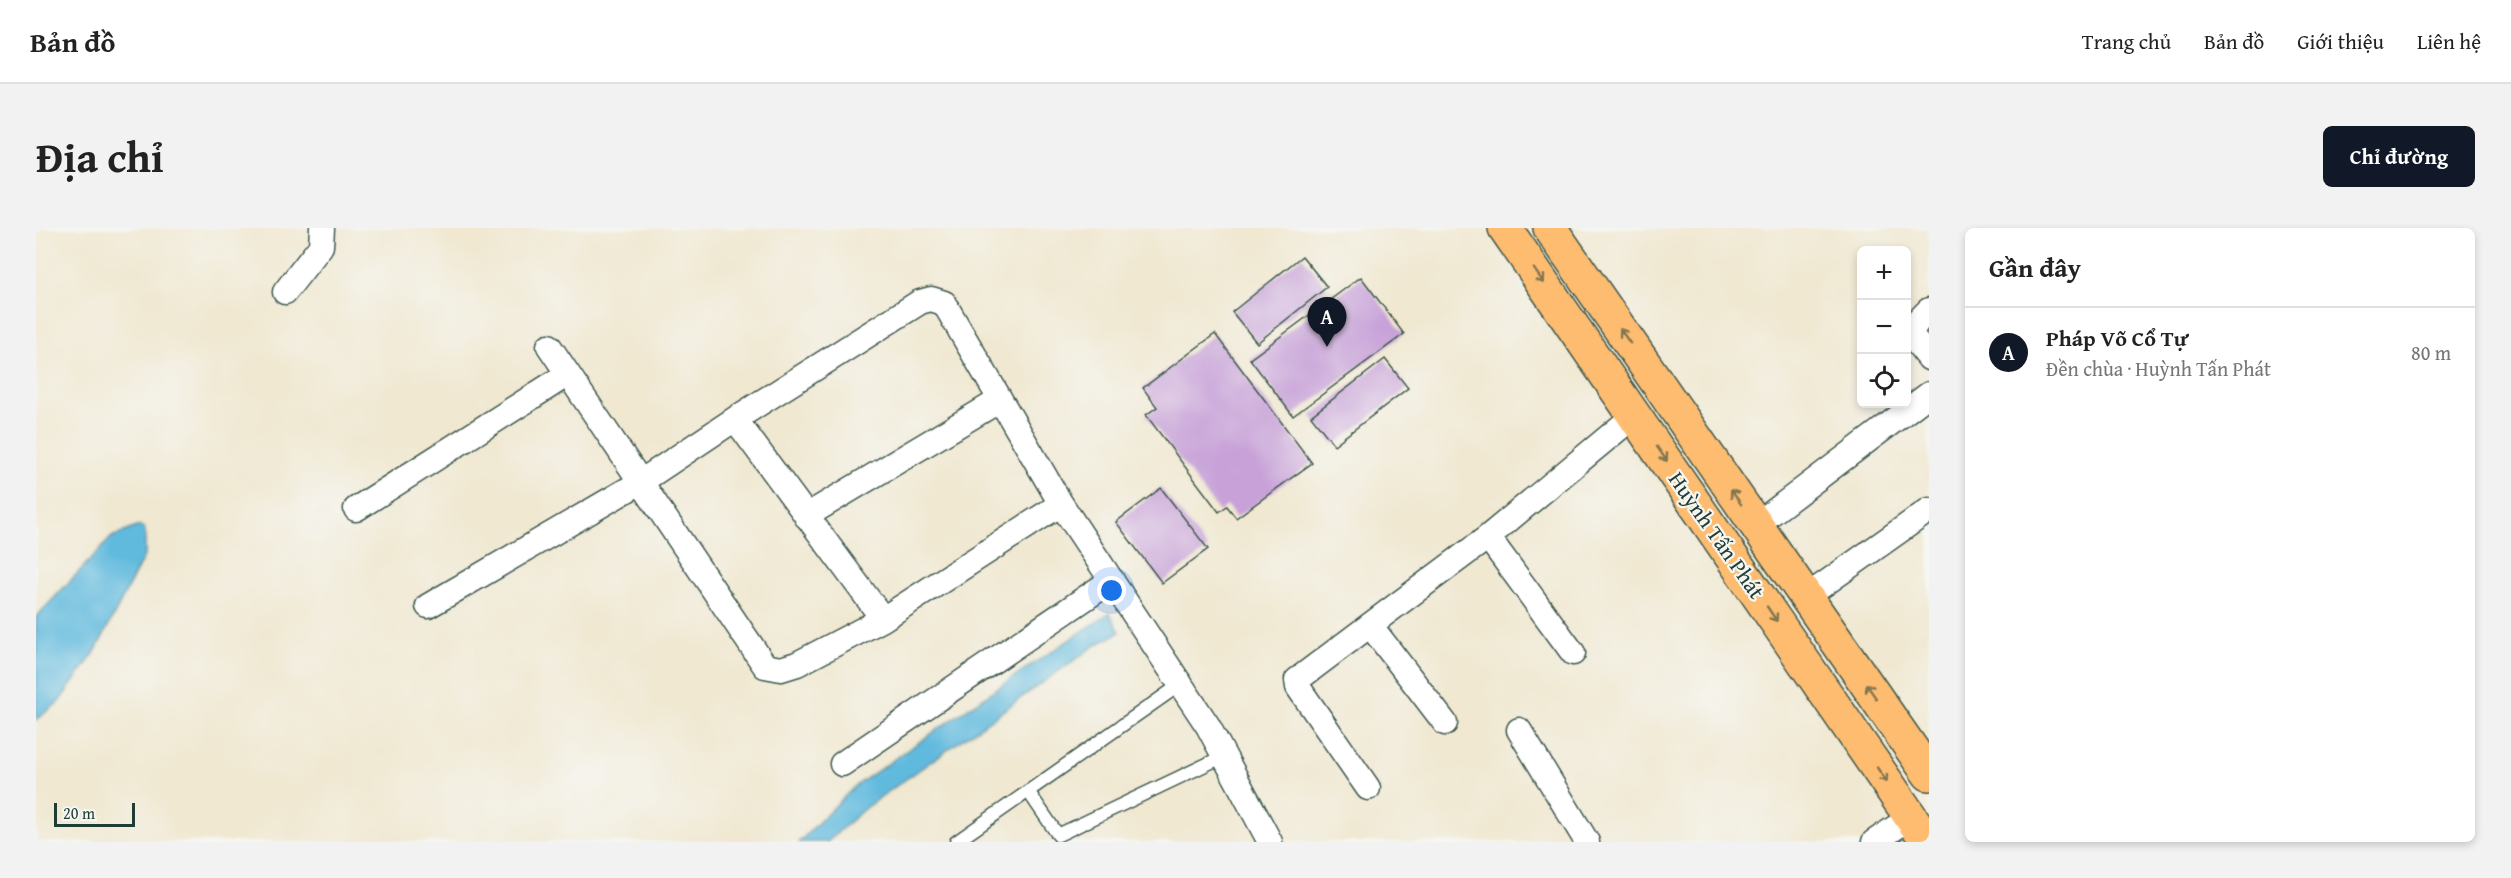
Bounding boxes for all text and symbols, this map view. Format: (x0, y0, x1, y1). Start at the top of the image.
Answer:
text: Bản đồ (30, 21, 115, 62)
text: Trang chủ (2082, 26, 2171, 57)
text: Bản đồ (2204, 26, 2264, 57)
text: Giới thiệu (2297, 26, 2384, 57)
text: Liên hệ (2417, 26, 2481, 57)
text: Địa chỉ (36, 126, 164, 187)
button: Chỉ đường (2323, 126, 2475, 187)
map controls (1857, 246, 1911, 408)
button: + (1857, 246, 1911, 300)
text: Gần đây (1989, 248, 2081, 287)
one-way arrow (1533, 267, 1545, 284)
pin: A (1308, 298, 1346, 347)
button: − (1857, 300, 1911, 354)
text: Pháp Võ Cổ Tự (2046, 322, 2189, 354)
one-way arrow (1619, 329, 1631, 345)
text: A (2002, 338, 2015, 367)
text: 80 m (2411, 338, 2451, 367)
button: locate (1857, 354, 1911, 408)
text: Đền chùa · Huỳnh Tấn Phát (2046, 354, 2271, 383)
one-way arrow (1655, 445, 1668, 462)
street label: Huỳnh Tấn Phát (1661, 465, 1773, 606)
one-way arrow (1730, 489, 1742, 505)
your location (1097, 576, 1126, 605)
one-way arrow (1766, 606, 1778, 622)
one-way arrow (1865, 684, 1877, 700)
one-way arrow (1876, 767, 1888, 783)
scale bar (54, 800, 135, 828)
text: 20 m (63, 801, 95, 825)

